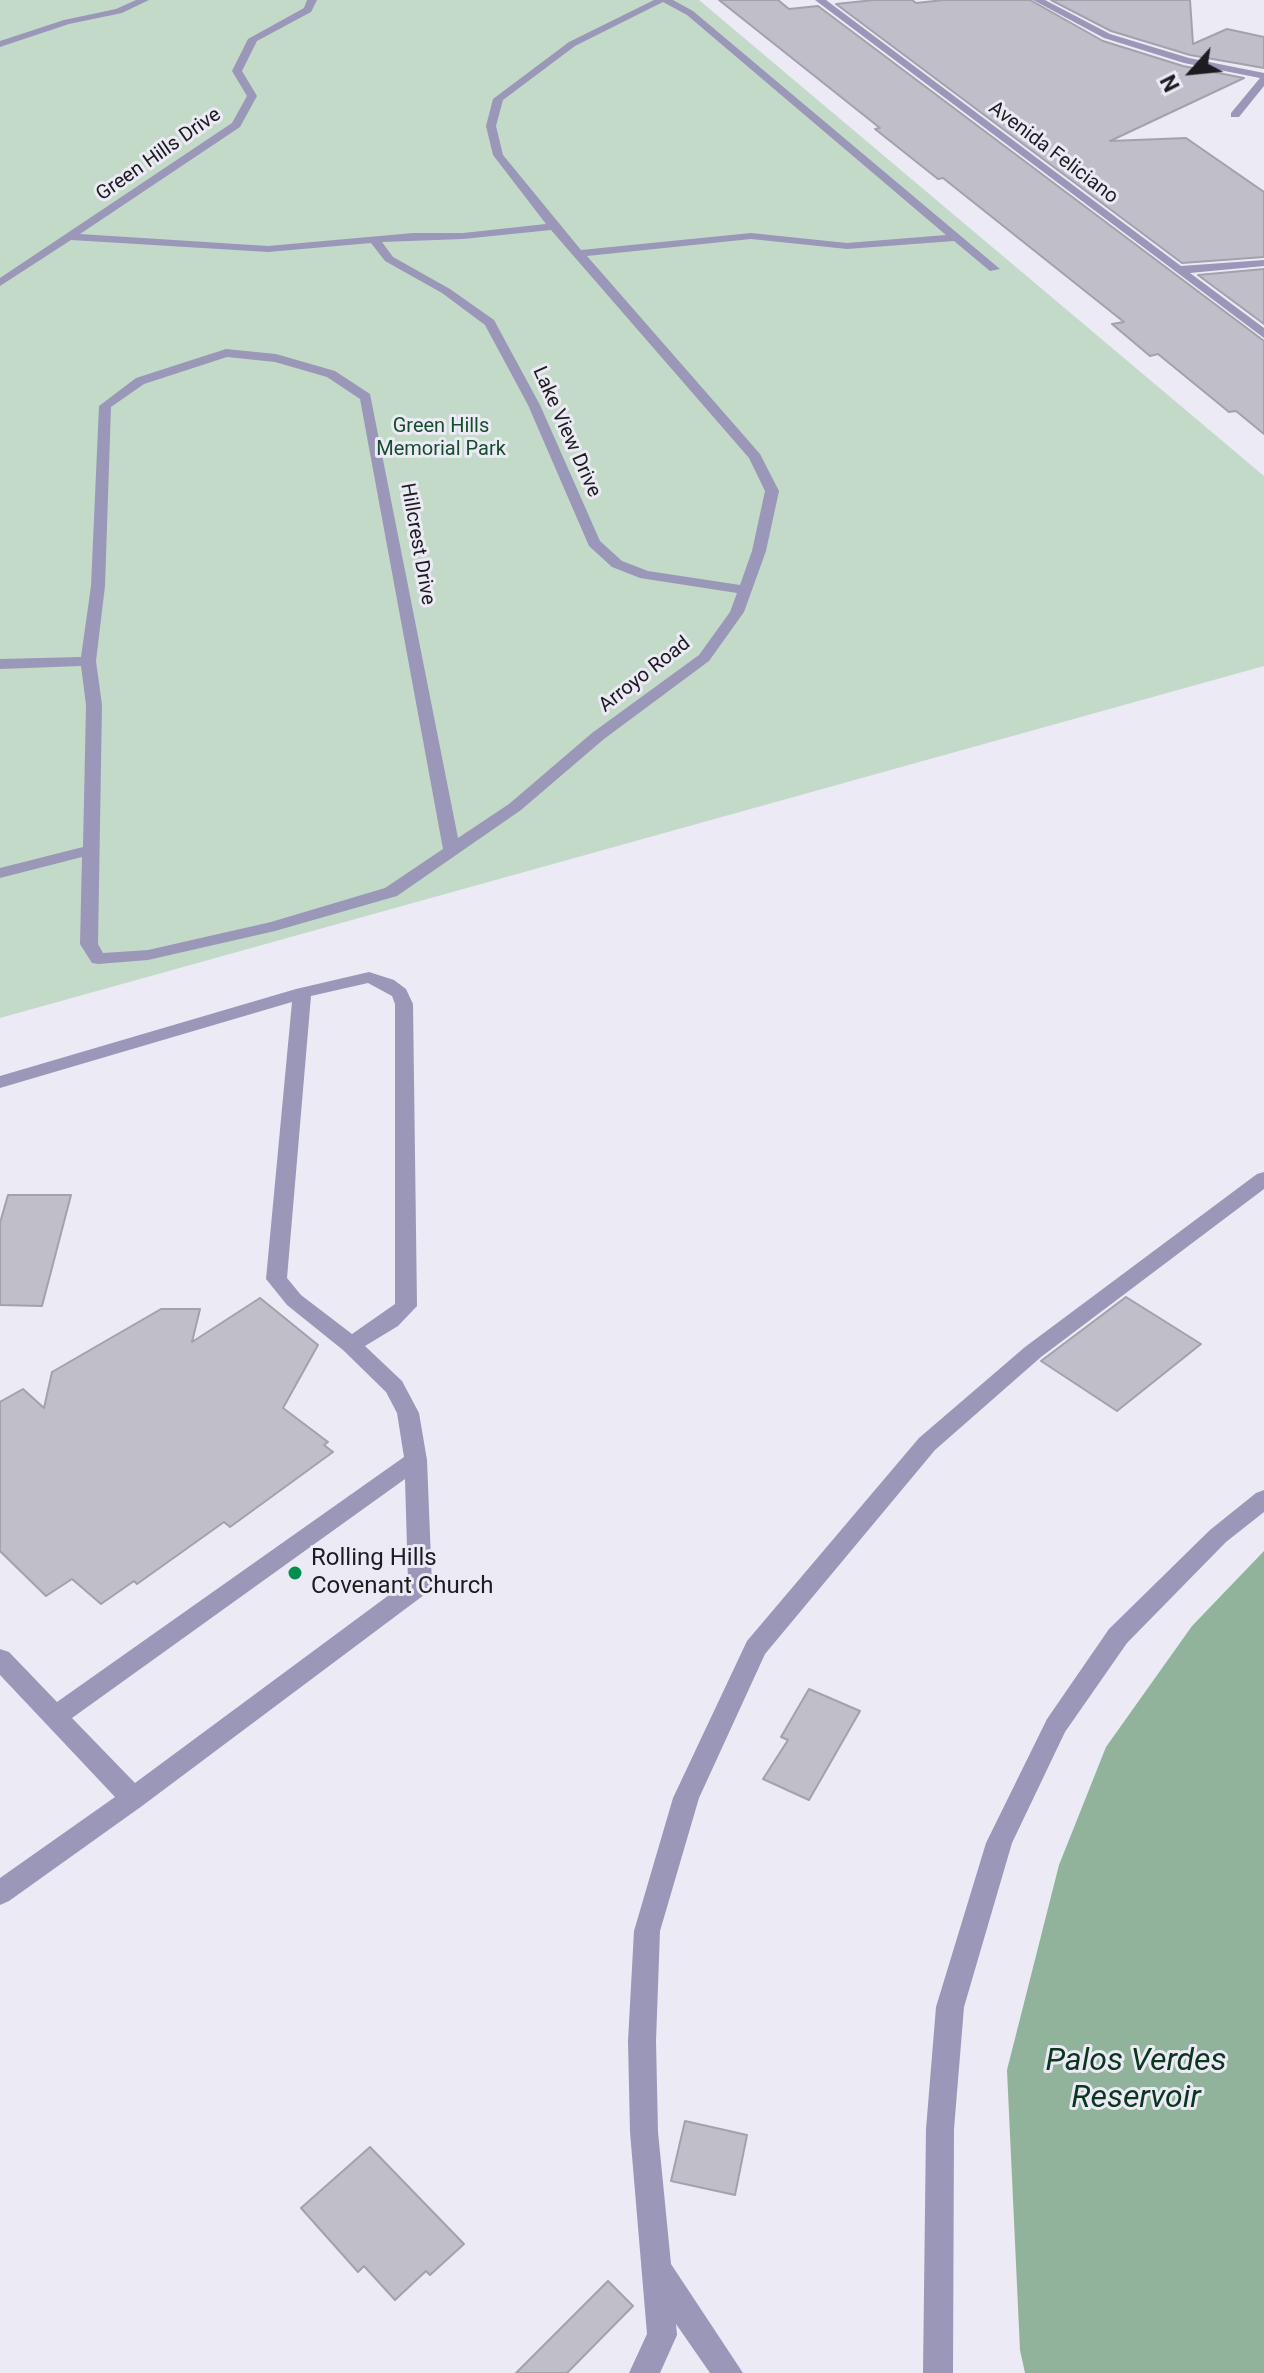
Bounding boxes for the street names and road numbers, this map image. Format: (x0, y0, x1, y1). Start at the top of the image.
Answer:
street label: Avenida Feliciano (984, 97, 1122, 209)
street label: Green Hills Drive (92, 103, 226, 207)
street label: Lake View Drive (527, 363, 605, 501)
street label: Hillcrest Drive (394, 481, 440, 607)
street label: Arroyo Road (595, 632, 695, 718)

